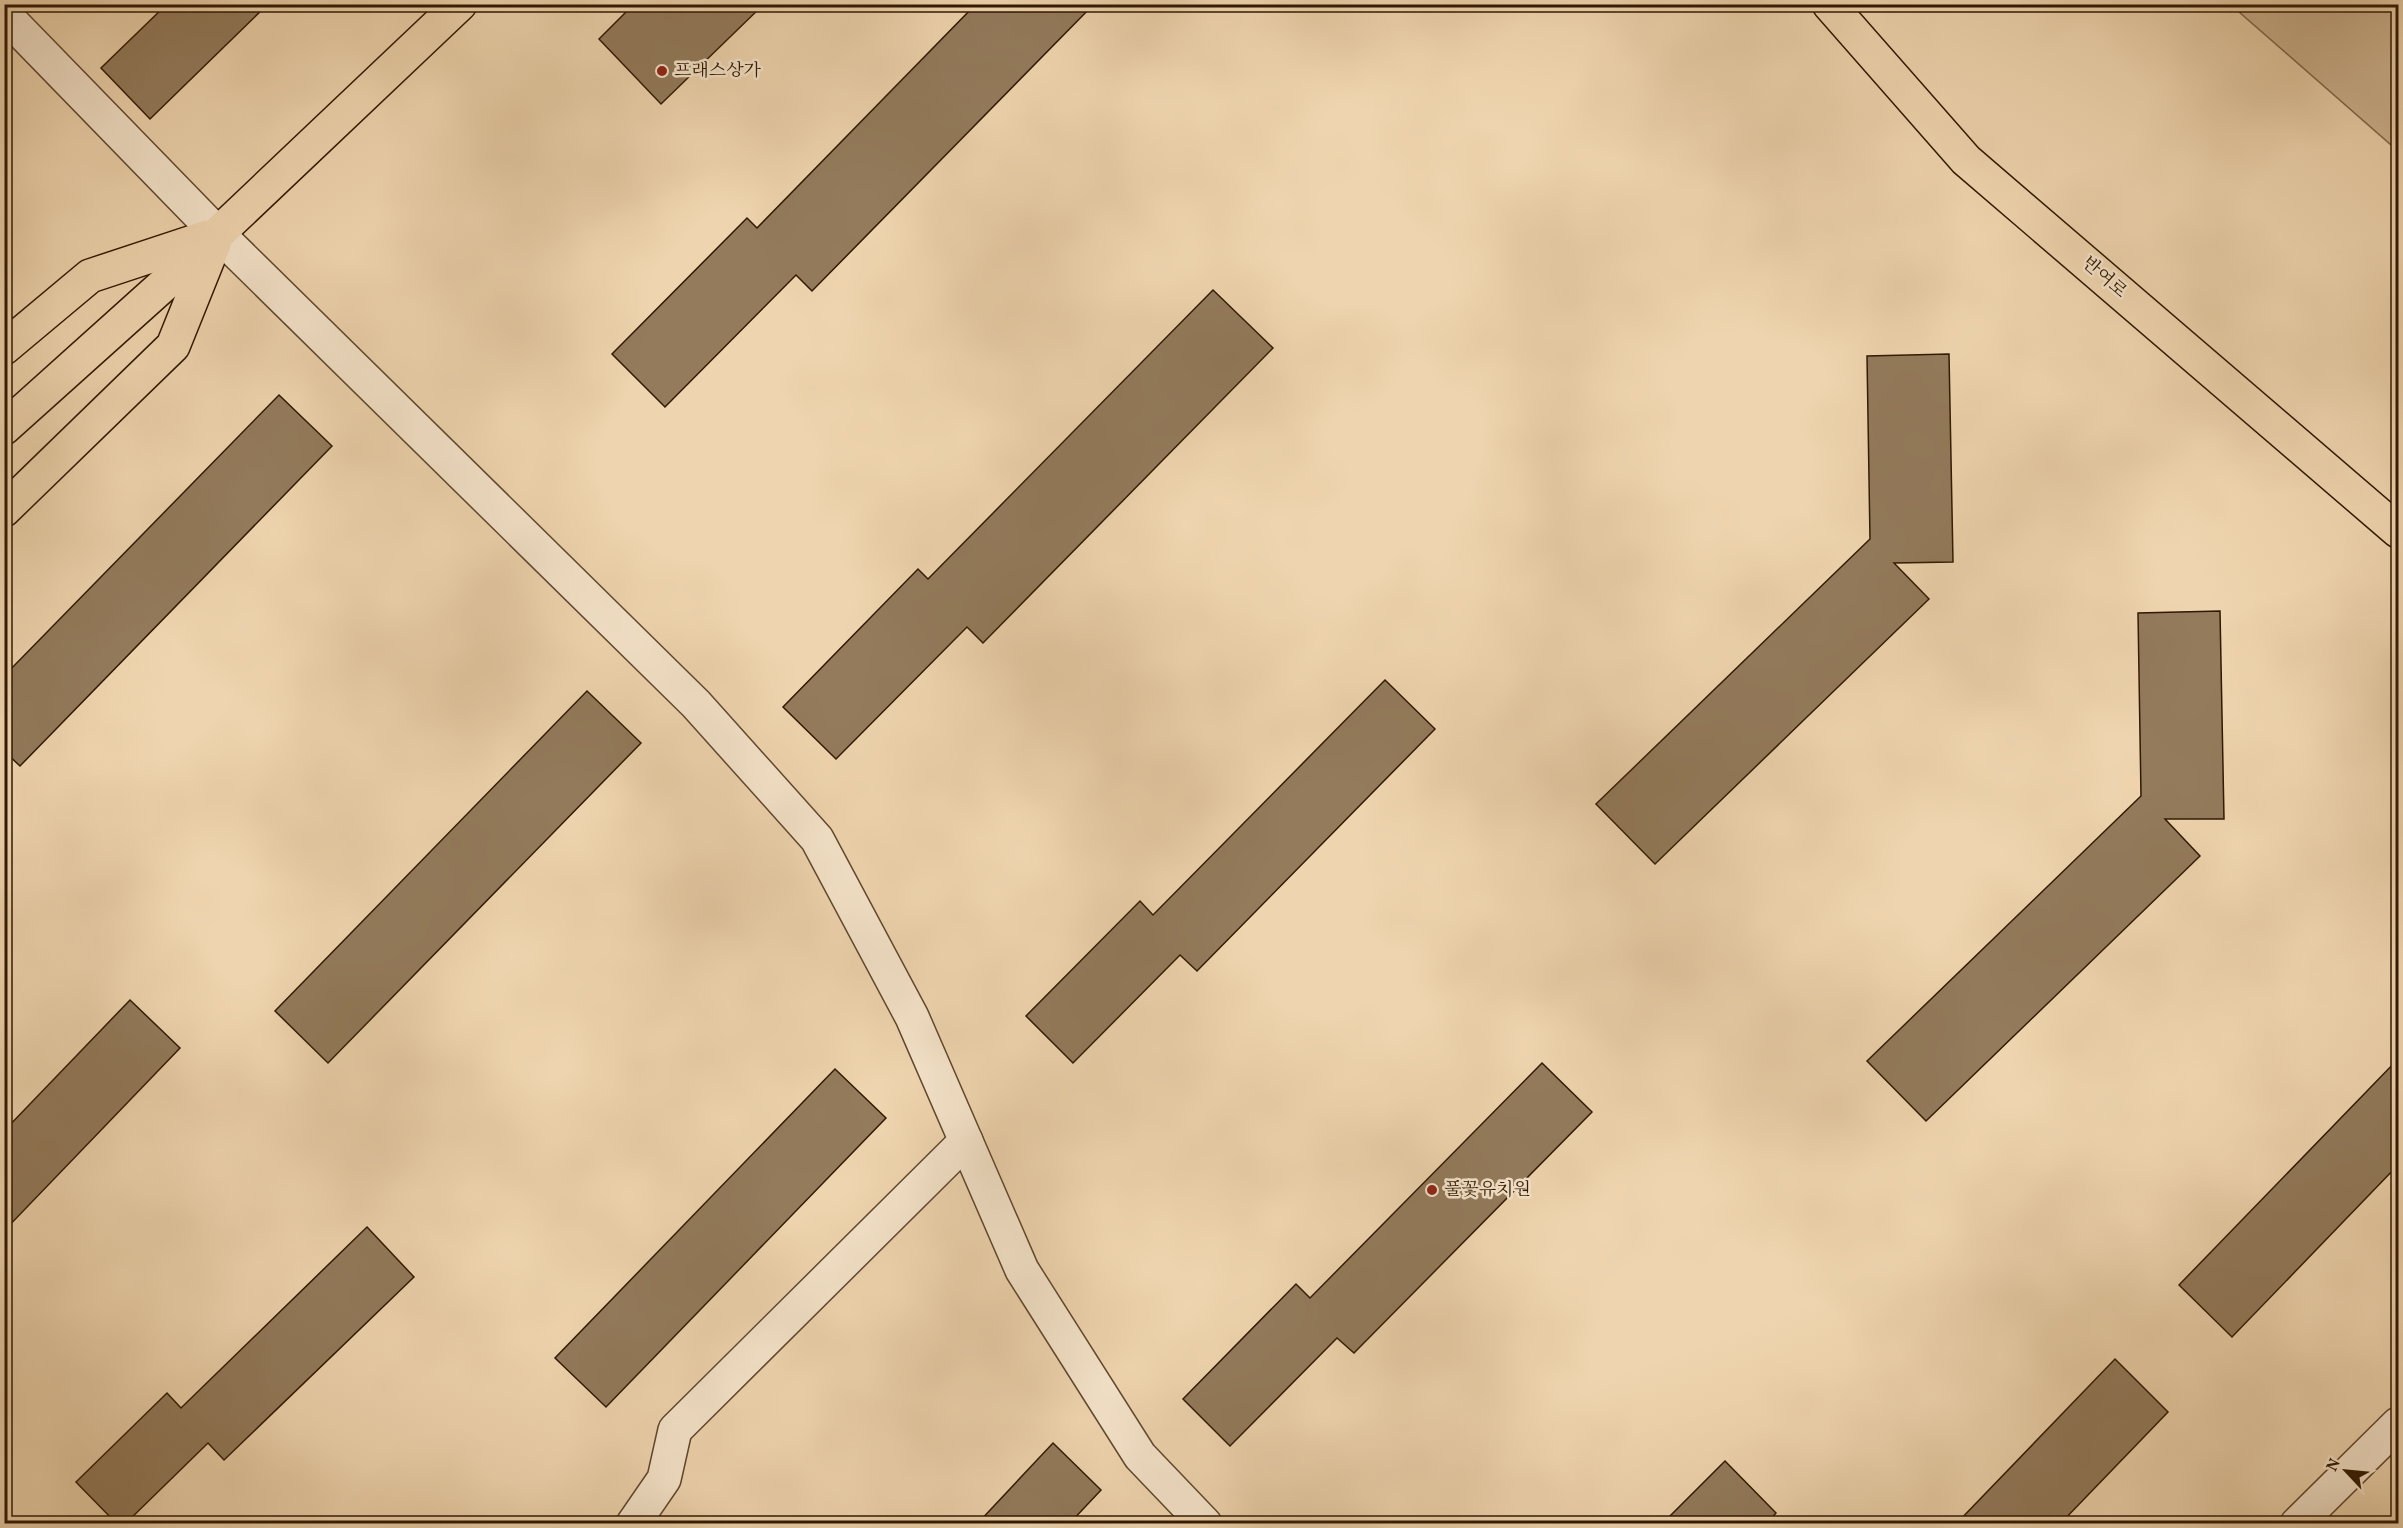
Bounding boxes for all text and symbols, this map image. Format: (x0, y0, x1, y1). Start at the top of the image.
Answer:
place label: 프래스상가 (674, 59, 762, 84)
marker: 프래스상가 (655, 64, 669, 78)
street label: 반여로 (2076, 251, 2132, 305)
place label: 풀꽃유치원 (1444, 1178, 1531, 1203)
marker: 풀꽃유치원 (1425, 1183, 1439, 1197)
north arrow (2316, 1441, 2376, 1501)
text: N (2322, 1455, 2347, 1475)

